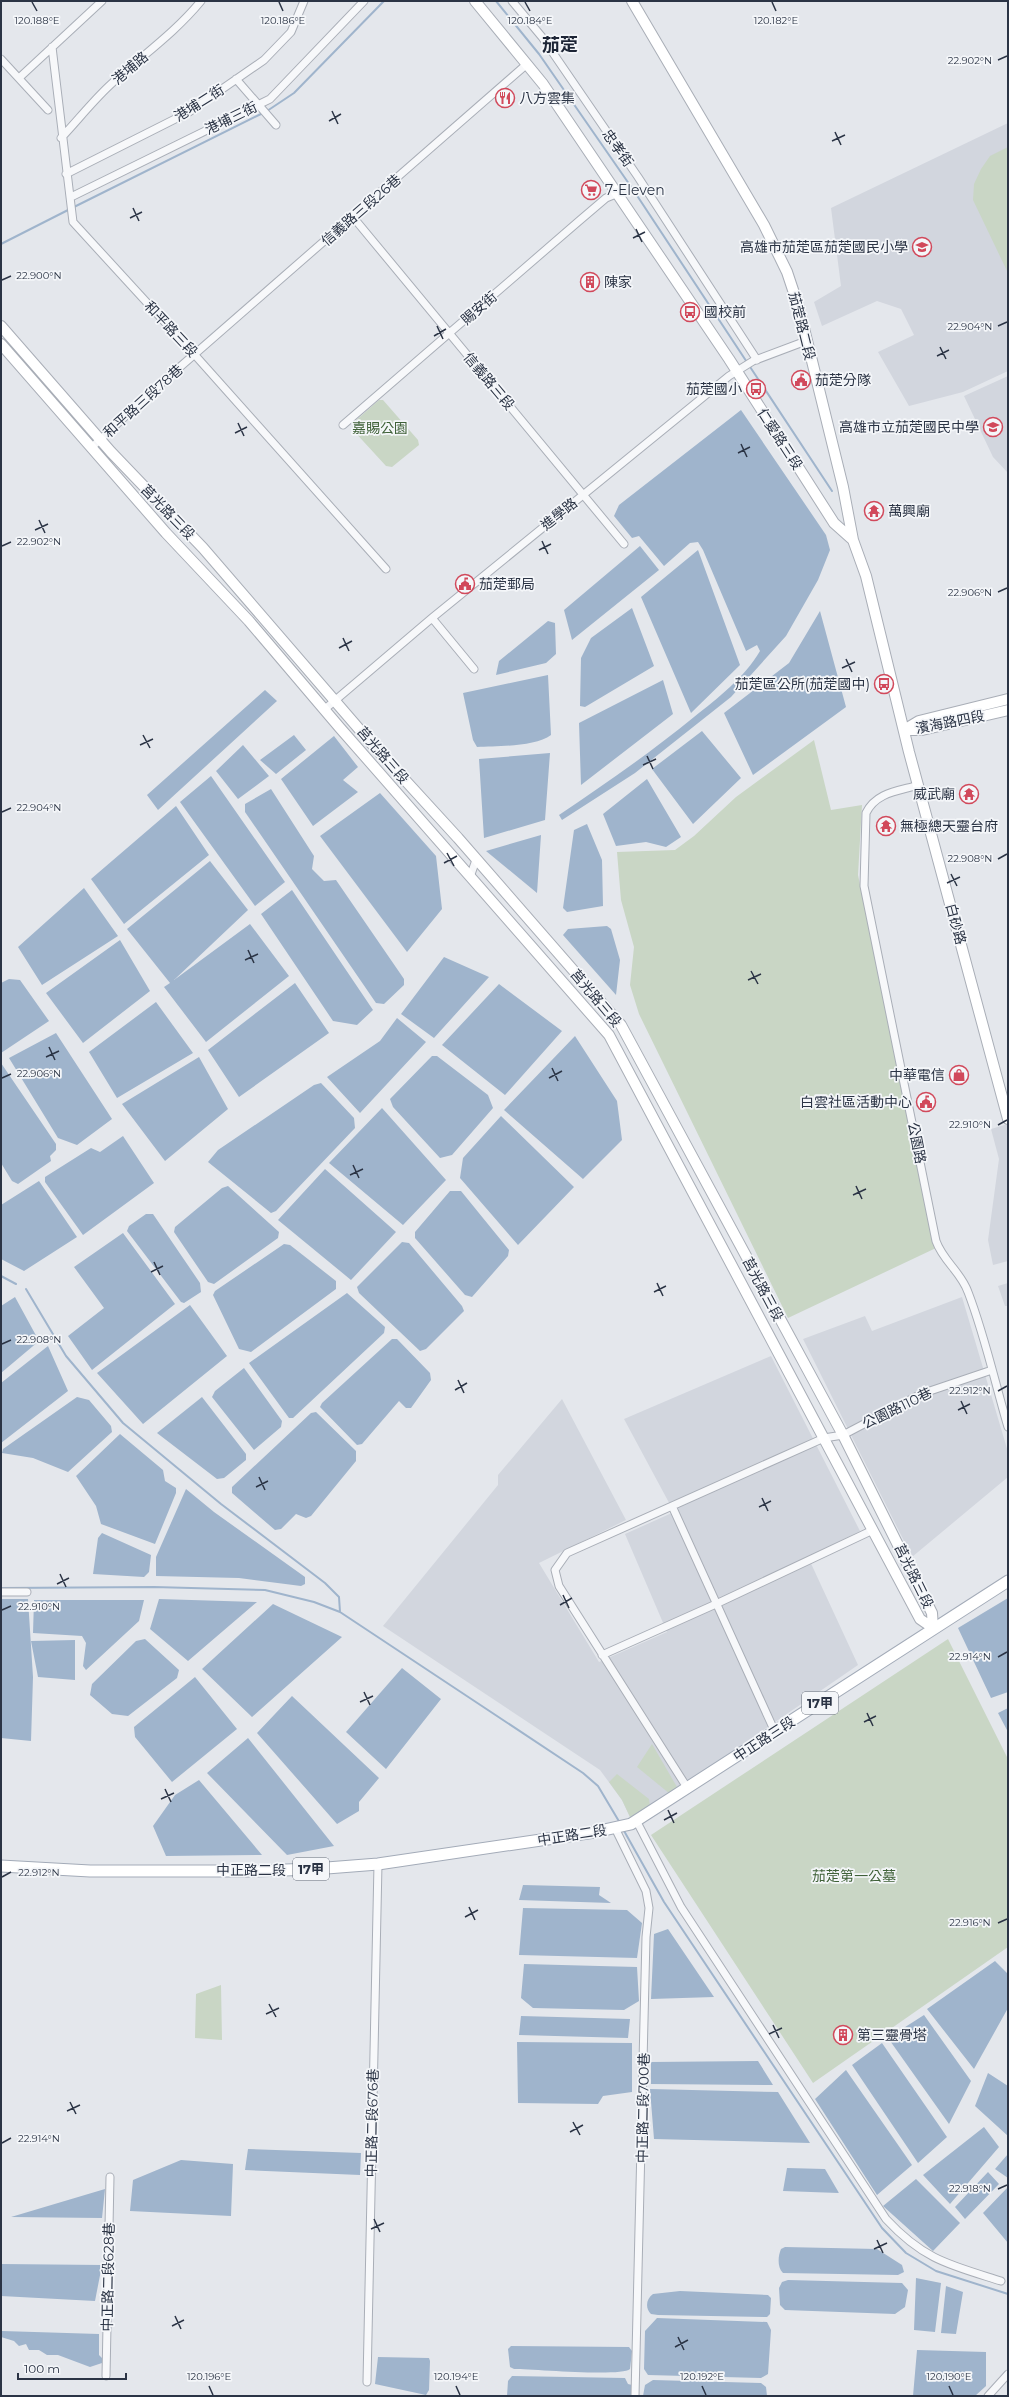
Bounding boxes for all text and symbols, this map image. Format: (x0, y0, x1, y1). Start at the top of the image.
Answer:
text: 120.188°E (14, 14, 60, 27)
text: 120.186°E (261, 14, 306, 27)
text: 120.184°E (508, 14, 553, 27)
text: 120.182°E (754, 14, 798, 27)
district label: 茄萣 (542, 34, 578, 56)
street label: 港埔路 (108, 48, 152, 88)
text: 22.902°N (948, 54, 992, 67)
street label: 港埔二街 (170, 81, 228, 125)
restaurant icon: 八方雲集 (494, 87, 516, 109)
place label: 八方雲集 (519, 89, 575, 107)
street label: 港埔三街 (202, 98, 260, 138)
street label: 忠孝街 (599, 126, 637, 170)
street label: 信義路三段26巷 (317, 170, 405, 250)
supermarket icon: 7-Eleven (580, 179, 602, 201)
place label: 7-Eleven (605, 181, 665, 199)
school or university icon: 高雄市茄萣區茄萣國民小學 (911, 236, 933, 258)
place label: 高雄市茄萣區茄萣國民小學 (740, 238, 908, 256)
text: 22.900°N (16, 269, 62, 282)
building icon: 陳家 (579, 271, 601, 293)
place label: 陳家 (604, 273, 632, 291)
street label: 賜安街 (457, 287, 501, 329)
street label: 茄萣路二段 (785, 290, 819, 362)
street label: 和平路三段 (141, 297, 201, 361)
bus stop icon: 國校前 (679, 301, 701, 323)
place label: 國校前 (704, 303, 746, 321)
text: 22.904°N (948, 320, 992, 333)
street label: 信義路三段 (460, 348, 518, 414)
street label: 和平路三段78巷 (99, 361, 187, 441)
public building icon: 茄萣分隊 (790, 369, 812, 391)
place label: 茄萣分隊 (815, 371, 871, 389)
bus stop icon: 茄萣國小 (745, 378, 767, 400)
place label: 茄萣國小 (686, 380, 742, 398)
street label: 仁愛路三段 (753, 405, 807, 473)
school or university icon: 高雄市立茄萣國民中學 (982, 416, 1004, 438)
place label: 高雄市立茄萣國民中學 (839, 418, 979, 436)
park label: 嘉賜公園 (352, 419, 408, 437)
street label: 莒光路三段 (137, 481, 199, 543)
street label: 進學路 (537, 494, 581, 534)
temple icon: 萬興廟 (863, 500, 885, 522)
place label: 萬興廟 (888, 502, 930, 520)
text: 22.902°N (17, 535, 61, 548)
public building icon: 茄萣郵局 (454, 573, 476, 595)
place label: 茄萣郵局 (479, 575, 535, 593)
text: 22.906°N (948, 586, 992, 599)
bus stop icon: 茄萣區公所(茄萣國中) (873, 673, 895, 695)
place label: 茄萣區公所(茄萣國中) (735, 675, 870, 693)
street label: 濱海路四段 (914, 706, 986, 738)
street label: 莒光路三段 (353, 723, 413, 787)
temple icon: 威武廟 (958, 783, 980, 805)
place label: 威武廟 (913, 785, 955, 803)
text: 22.904°N (17, 801, 61, 814)
temple icon: 無極總天靈台府 (875, 815, 897, 837)
place label: 無極總天靈台府 (900, 817, 998, 835)
text: 22.908°N (948, 852, 993, 865)
street label: 白砂路 (942, 901, 970, 947)
street label: 莒光路三段 (567, 965, 625, 1031)
shop icon: 中華電信 (948, 1064, 970, 1086)
place label: 中華電信 (889, 1066, 945, 1084)
text: 22.906°N (17, 1067, 61, 1080)
public building icon: 白雲社區活動中心 (915, 1091, 937, 1113)
place label: 白雲社區活動中心 (800, 1093, 912, 1111)
text: 22.910°N (949, 1118, 991, 1131)
street label: 公園路 (904, 1121, 930, 1165)
street label: 莒光路三段 (739, 1254, 787, 1324)
text: 22.908°N (17, 1333, 62, 1346)
street label: 公園路110巷 (859, 1383, 935, 1433)
text: 22.912°N (949, 1384, 991, 1397)
street label: 莒光路三段 (891, 1541, 937, 1611)
text: 22.910°N (18, 1600, 60, 1613)
text: 22.914°N (949, 1650, 991, 1663)
road number: 17甲 (802, 1692, 838, 1714)
street label: 中正路三段 (730, 1712, 798, 1766)
street label: 中正路二段 (536, 1821, 608, 1849)
road number: 17甲 (293, 1858, 329, 1880)
street label: 中正路二段 (216, 1861, 286, 1879)
text: 22.912°N (18, 1866, 60, 1879)
park label: 茄萣第一公墓 (812, 1867, 896, 1885)
text: 22.916°N (949, 1916, 991, 1929)
building icon: 第三靈骨塔 (832, 2024, 854, 2046)
place label: 第三靈骨塔 (857, 2026, 927, 2044)
street label: 中正路二段700巷 (633, 2053, 653, 2163)
street label: 中正路二段676巷 (362, 2068, 382, 2178)
text: 22.914°N (18, 2132, 60, 2145)
text: 22.918°N (949, 2182, 991, 2195)
street label: 中正路二段628巷 (98, 2222, 118, 2332)
scale bar (18, 2355, 126, 2381)
text: 100 m (24, 2361, 60, 2376)
text: 120.196°E (187, 2370, 231, 2383)
text: 120.194°E (434, 2370, 479, 2383)
text: 120.192°E (680, 2370, 724, 2383)
text: 120.190°E (927, 2370, 972, 2383)

